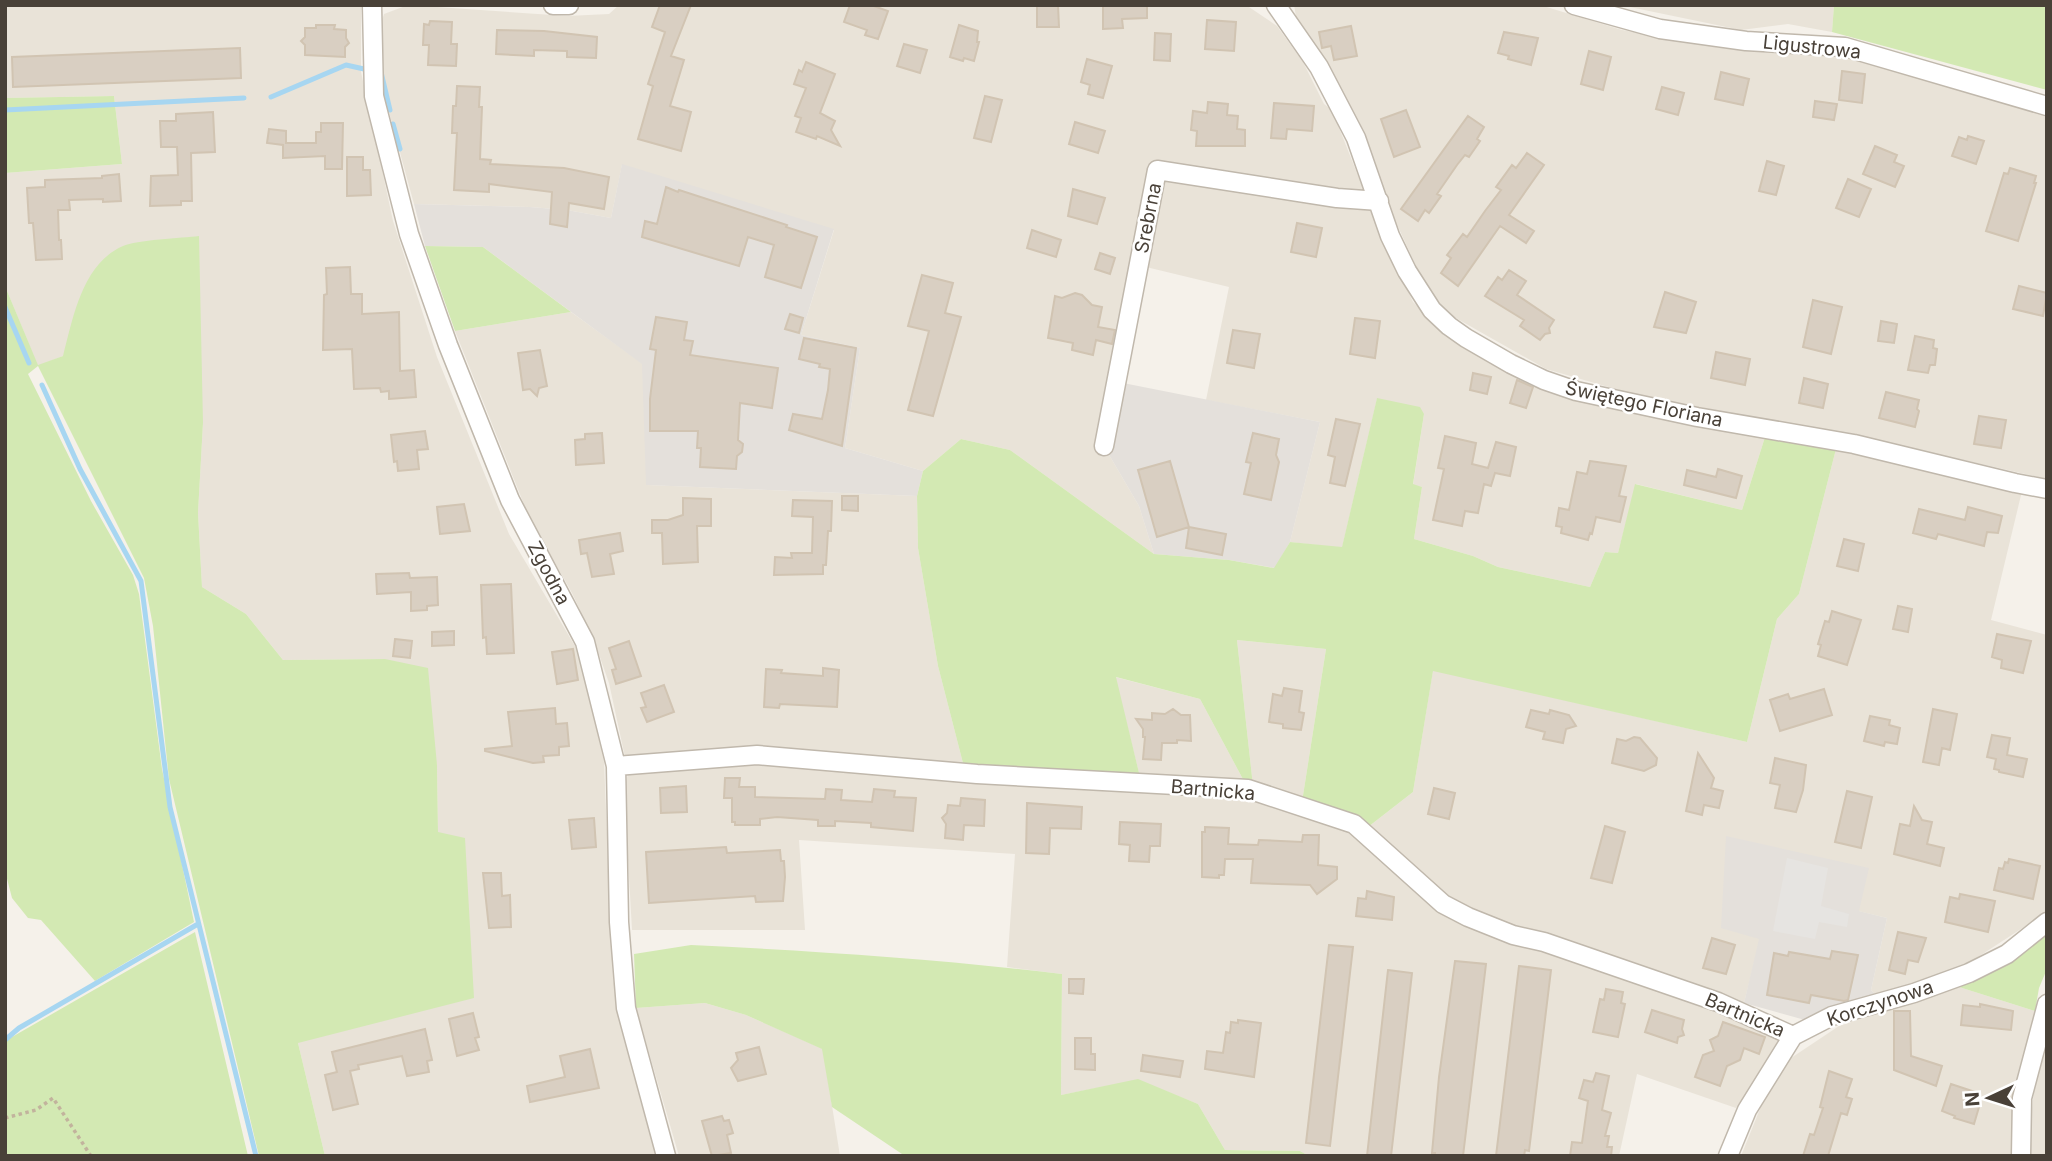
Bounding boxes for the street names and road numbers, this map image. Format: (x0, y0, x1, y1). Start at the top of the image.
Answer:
street label: Ligustrowa (1762, 30, 1862, 64)
street label: Srebrna (1130, 181, 1166, 255)
street label: Świętego Floriana (1563, 376, 1725, 432)
street label: Zgodna (523, 537, 575, 609)
street label: Bartnicka (1170, 775, 1256, 805)
street label: Korczynowa (1824, 975, 1936, 1031)
street label: Bartnicka (1702, 988, 1788, 1042)

